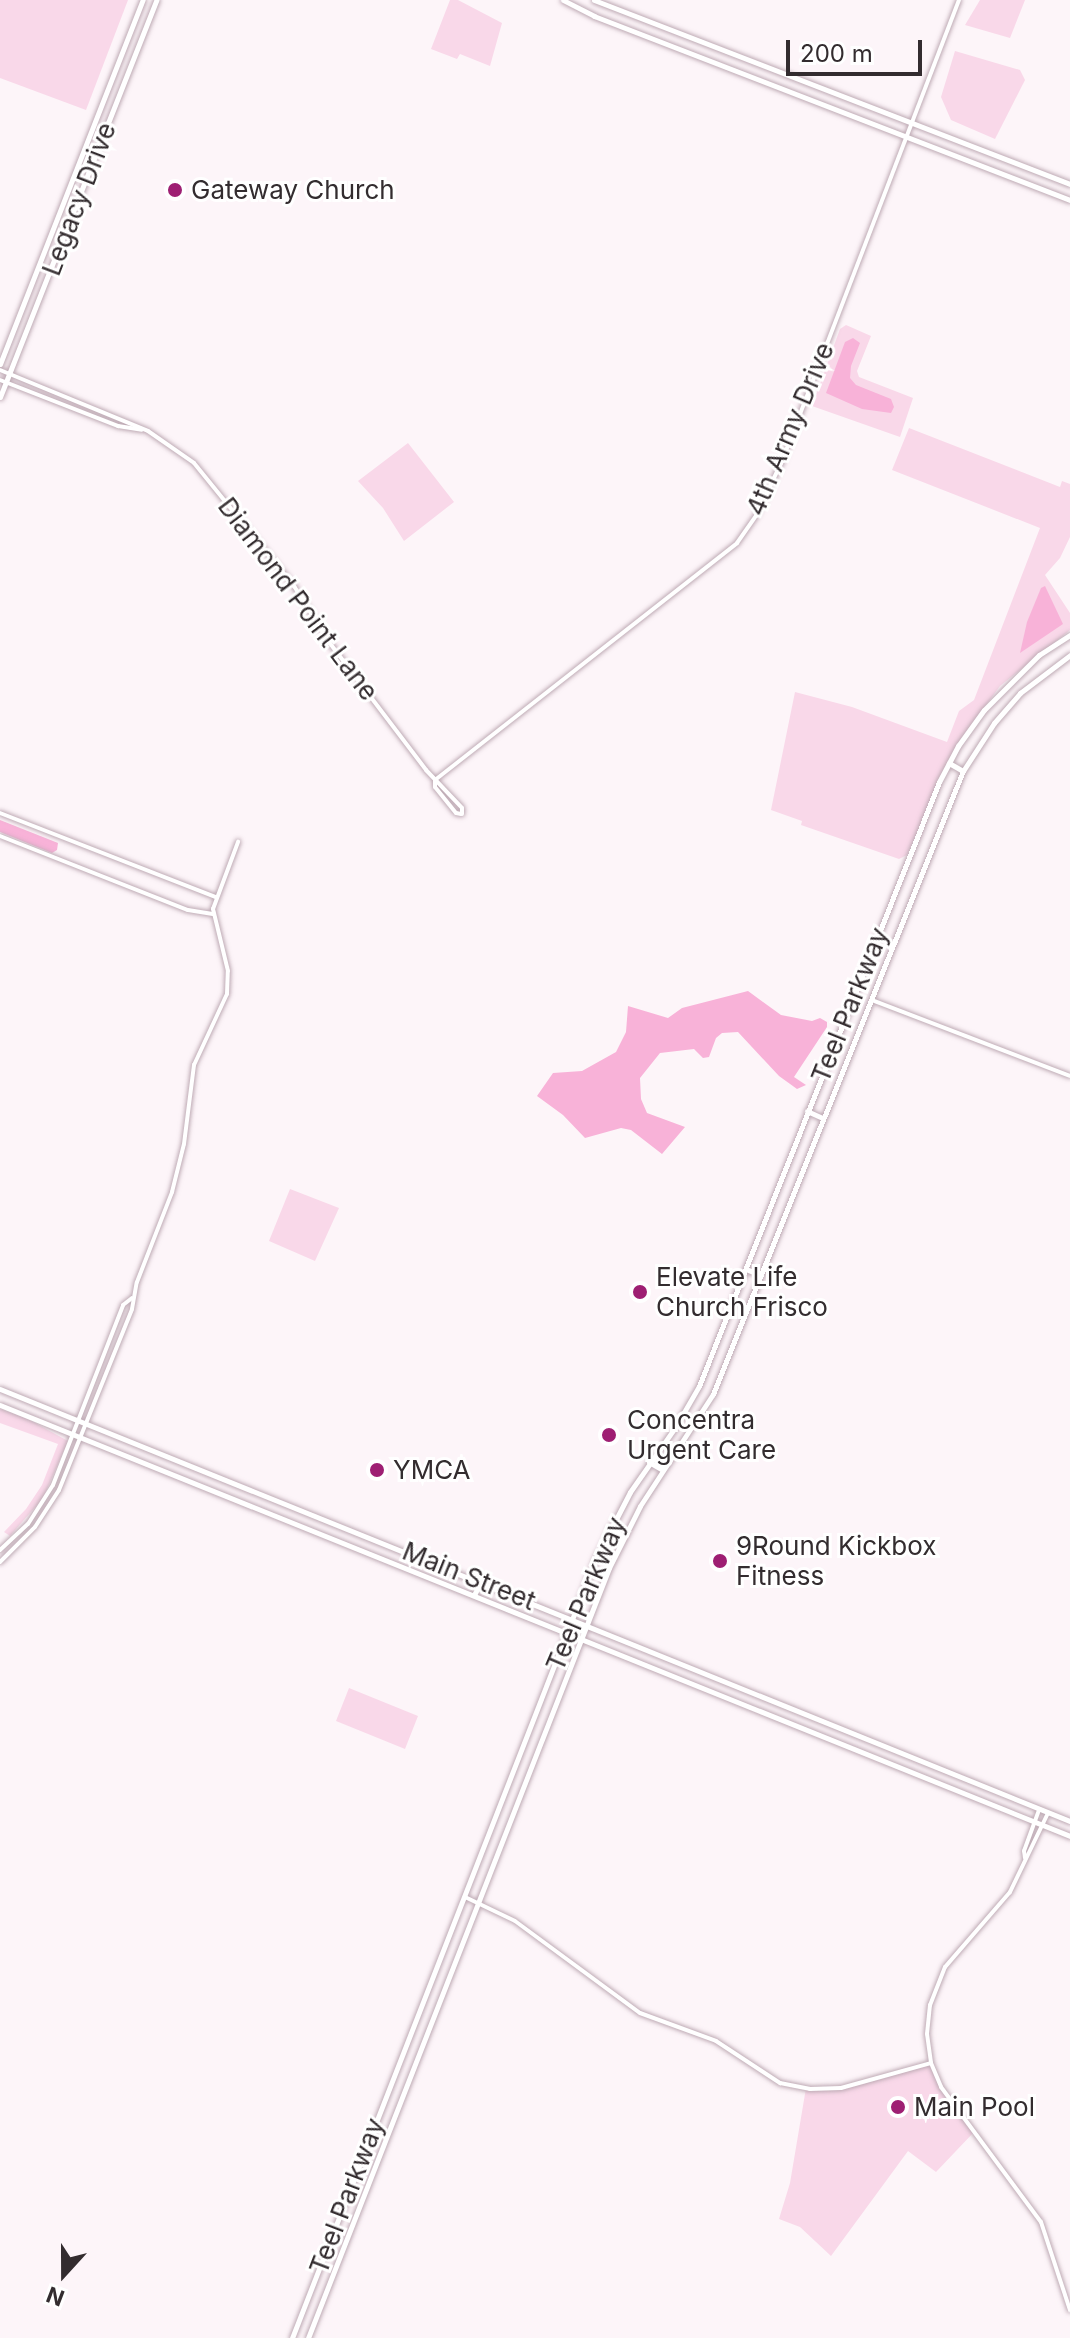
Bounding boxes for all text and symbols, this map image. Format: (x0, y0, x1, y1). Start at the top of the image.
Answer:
scale bar (790, 24, 926, 74)
text: 200 m (800, 39, 873, 68)
street label: Legacy Drive (36, 118, 122, 280)
place label: Gateway Church (191, 174, 395, 206)
marker: Gateway Church (166, 181, 184, 199)
street label: 4th Army Drive (740, 338, 840, 520)
street label: Diamond Point Lane (212, 491, 384, 707)
street label: Teel Parkway (805, 923, 895, 1087)
place label: Elevate Life Church Frisco (656, 1261, 828, 1322)
marker: Elevate Life Church Frisco (631, 1283, 649, 1301)
place label: Concentra Urgent Care (627, 1404, 776, 1466)
marker: Concentra Urgent Care (598, 1424, 620, 1446)
place label: YMCA (393, 1454, 471, 1486)
marker: YMCA (368, 1461, 386, 1479)
street label: Teel Parkway (540, 1512, 632, 1676)
place label: 9Round Kickbox Fitness (736, 1530, 936, 1592)
street label: Main Street (398, 1535, 540, 1617)
marker: 9Round Kickbox Fitness (711, 1552, 729, 1570)
place label: Main Pool (914, 2091, 1035, 2123)
marker: Main Pool (889, 2098, 907, 2116)
street label: Teel Parkway (303, 2114, 391, 2278)
north arrow (24, 2234, 104, 2314)
text: N (43, 2281, 68, 2312)

